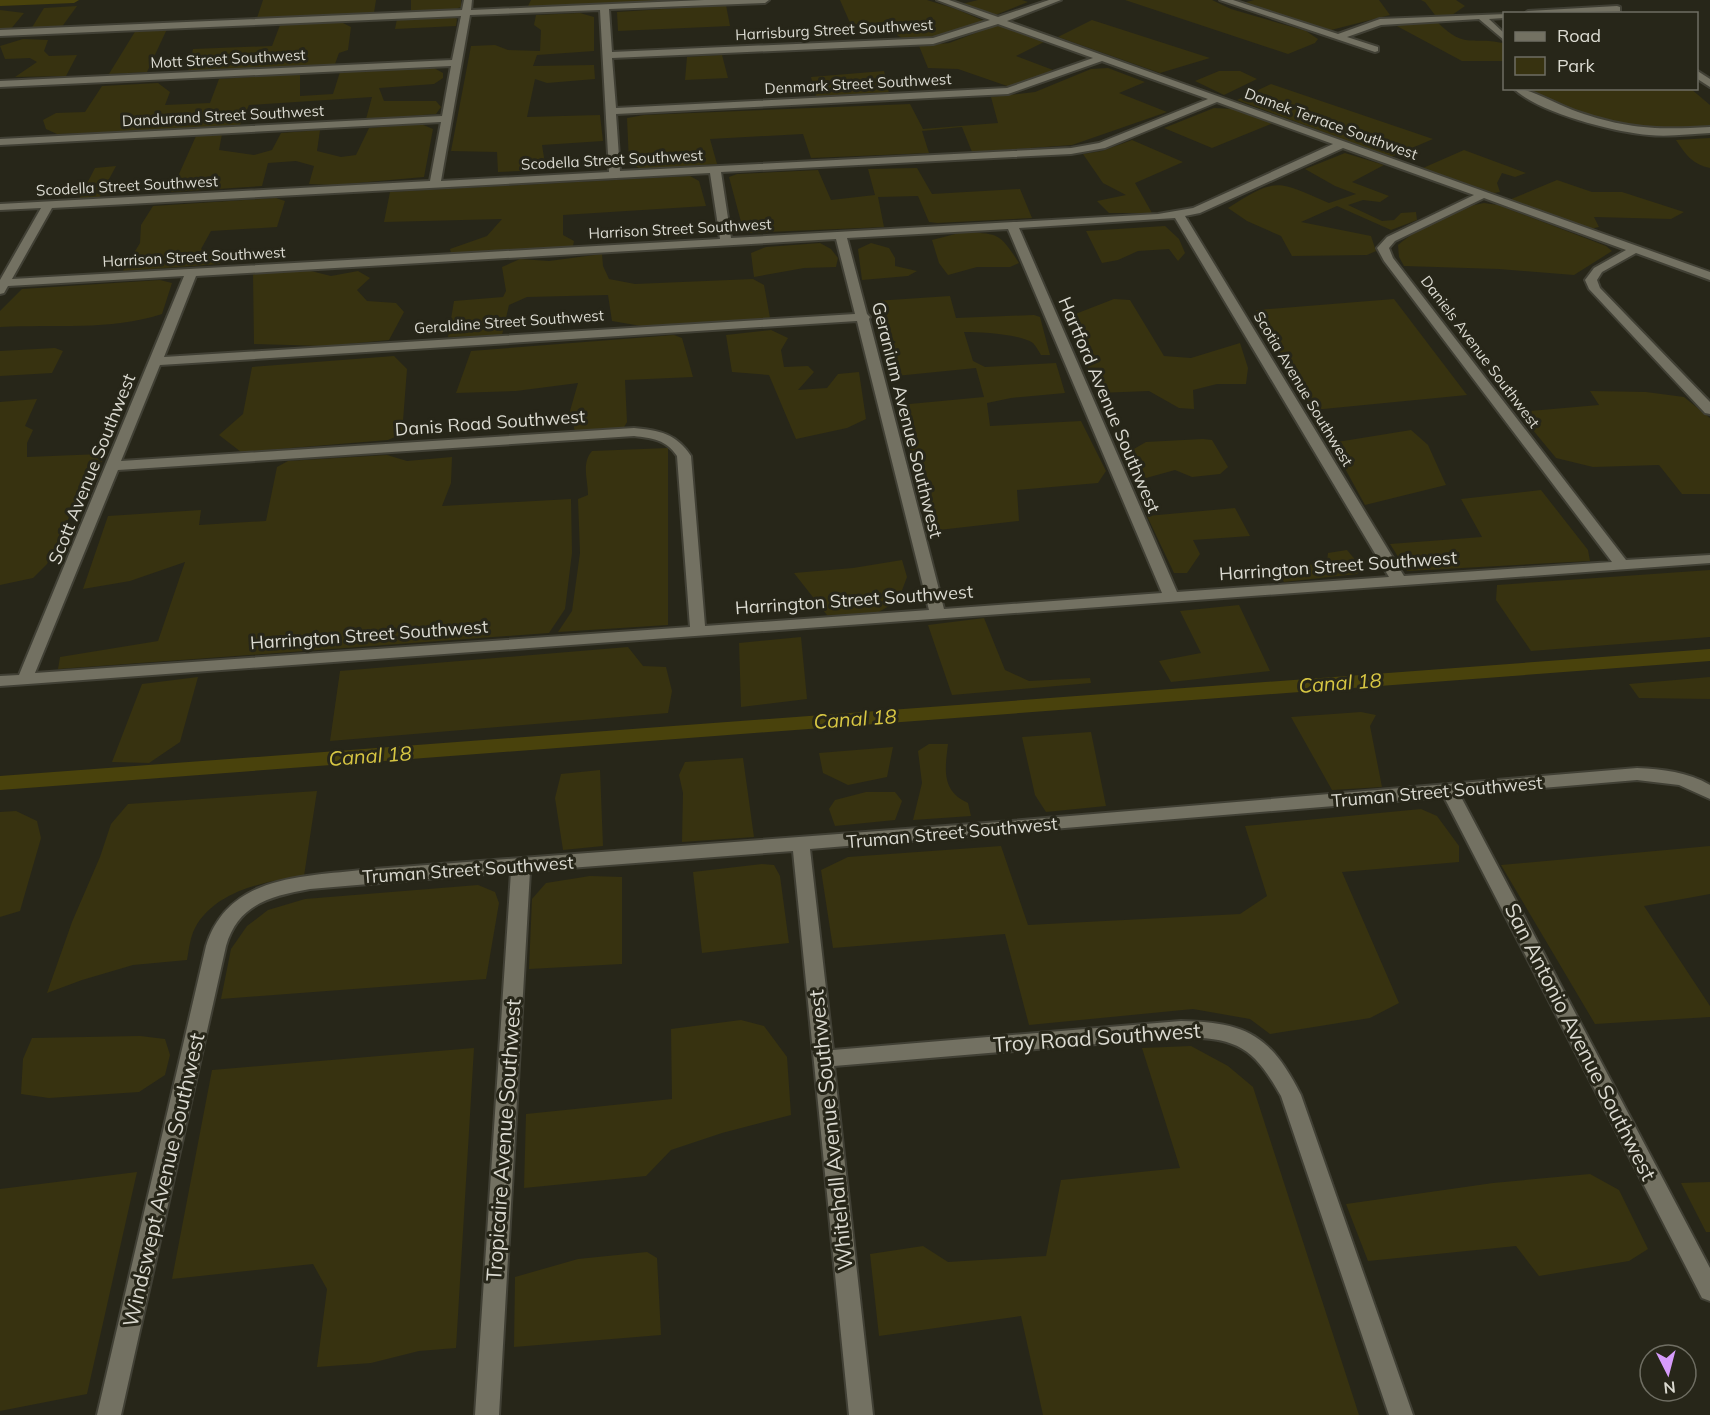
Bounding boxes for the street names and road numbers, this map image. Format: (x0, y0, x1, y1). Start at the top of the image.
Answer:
street label: Harrisburg Street Southwest (735, 15, 933, 44)
street label: Mott Street Southwest (150, 45, 306, 72)
street label: Denmark Street Southwest (764, 69, 952, 98)
street label: Damek Terrace Southwest (1242, 83, 1420, 164)
street label: Dandurand Street Southwest (121, 101, 325, 130)
street label: Scodella Street Southwest (521, 145, 703, 174)
street label: Scodella Street Southwest (36, 171, 218, 200)
street label: Harrison Street Southwest (588, 214, 772, 243)
street label: Harrison Street Southwest (102, 242, 286, 271)
street label: Daniels Avenue Southwest (1417, 272, 1544, 432)
street label: Hartford Avenue Southwest (1053, 293, 1165, 516)
street label: Geranium Avenue Southwest (867, 300, 948, 540)
street label: Geraldine Street Southwest (413, 305, 604, 338)
street label: Scotia Avenue Southwest (1250, 308, 1357, 470)
street label: Scott Avenue Southwest (43, 370, 140, 568)
street label: Danis Road Southwest (394, 404, 586, 441)
street label: Harrington Street Southwest (1218, 546, 1458, 585)
street label: Harrington Street Southwest (734, 580, 974, 619)
street label: Harrington Street Southwest (249, 615, 489, 654)
street label: Truman Street Southwest (1330, 771, 1543, 812)
street label: Truman Street Southwest (845, 812, 1058, 853)
street label: Truman Street Southwest (362, 851, 574, 888)
street label: San Antonio Avenue Southwest (1499, 899, 1662, 1185)
street label: Whitehall Avenue Southwest (802, 988, 858, 1272)
street label: Tropicaire Avenue Southwest (480, 998, 526, 1282)
street label: Troy Road Southwest (992, 1017, 1202, 1057)
street label: Windswept Avenue Southwest (117, 1030, 210, 1329)

